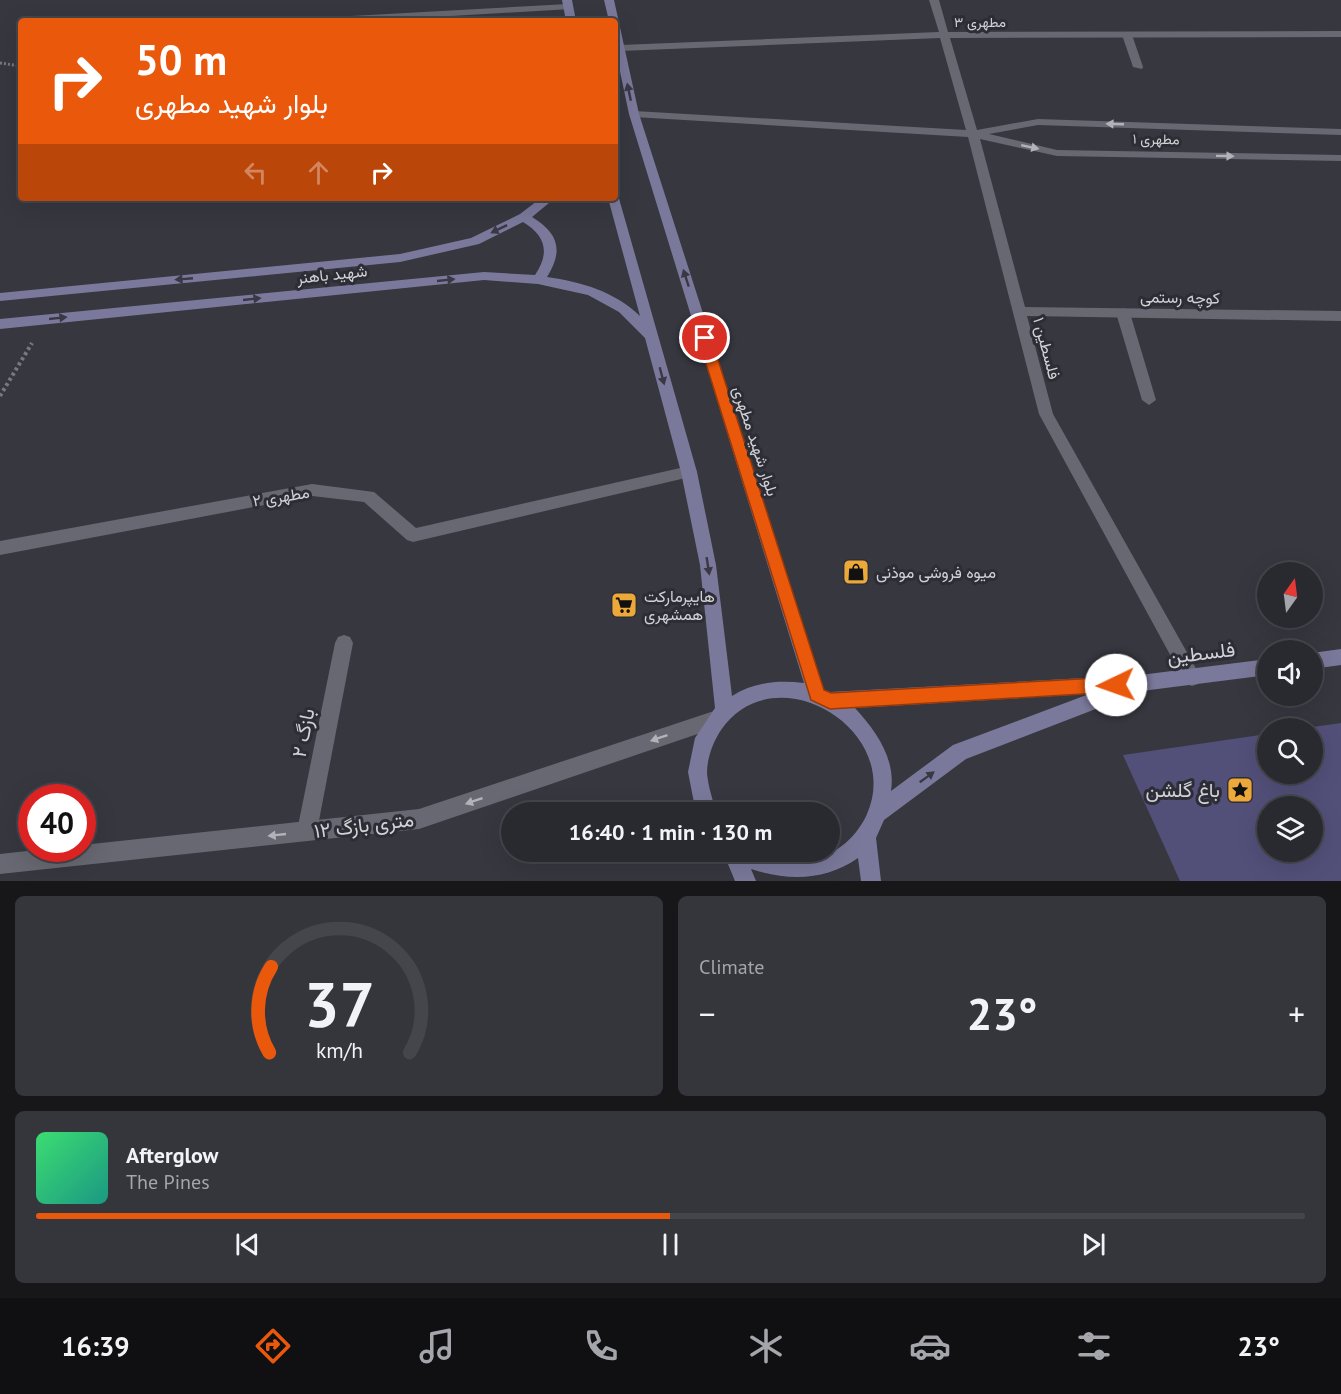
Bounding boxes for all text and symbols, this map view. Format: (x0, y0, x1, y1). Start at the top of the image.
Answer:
street label: مطهری ۳ (954, 13, 1006, 31)
text: 50 m (135, 32, 227, 87)
icon: right (36, 42, 114, 120)
one-way arrow (624, 83, 634, 101)
text: بلوار شهید مطهری (135, 86, 328, 120)
one-way arrow (1105, 120, 1124, 129)
street label: مطهری ۱ (1132, 130, 1180, 148)
one-way arrow (1021, 143, 1040, 152)
one-way arrow (1215, 151, 1234, 161)
icon: left (239, 156, 272, 189)
icon: ahead (302, 156, 335, 189)
icon: right (365, 156, 398, 189)
one-way arrow (491, 224, 508, 233)
street label: شهید باهنر (295, 260, 368, 289)
one-way arrow (681, 269, 690, 287)
one-way arrow (175, 274, 194, 284)
one-way arrow (437, 275, 456, 285)
street label: کوچه رستمی (1140, 286, 1220, 310)
one-way arrow (243, 294, 262, 304)
pin (679, 312, 730, 363)
one-way arrow (49, 313, 68, 323)
street label: فلسطین ۱ (1028, 315, 1065, 382)
icon: arrive (688, 321, 721, 354)
one-way arrow (658, 367, 668, 385)
street label: بلوار شهید مطهری (728, 384, 783, 499)
street label: مطهری ۲ (251, 482, 311, 511)
one-way arrow (704, 556, 713, 575)
shop icon: میوه فروشی موذنی (841, 557, 871, 587)
place label: میوه فروشی موذنی (876, 562, 996, 583)
north arrow (1257, 562, 1323, 628)
map controls (1257, 562, 1323, 862)
place label: هايپرماركت همشهری (644, 586, 715, 625)
supermarket icon: هايپرماركت همشهری (609, 590, 639, 620)
street label: فلسطین (1166, 636, 1236, 670)
button: sound (1257, 640, 1323, 706)
position arrow (1084, 653, 1148, 717)
street label: بازگ ۲ (286, 706, 320, 760)
button: search (1257, 718, 1323, 784)
one-way arrow (650, 734, 668, 744)
one-way arrow (918, 771, 934, 783)
place icon: باغ گلشن (1225, 775, 1255, 805)
place label: باغ گلشن (1146, 777, 1220, 804)
speed limit sign: 40 (18, 784, 96, 862)
one-way arrow (465, 796, 483, 806)
button: layers (1257, 796, 1323, 862)
street label: ۱۲ متری بازگ (313, 806, 415, 844)
text: 16:40 · 1 min · 130 m (569, 818, 772, 846)
one-way arrow (267, 830, 286, 839)
text: Climate (699, 954, 765, 980)
text: 37 (304, 963, 374, 1044)
text: 23° (967, 984, 1037, 1042)
text: − (699, 992, 716, 1035)
text: + (1288, 992, 1305, 1035)
text: km/h (315, 1036, 362, 1064)
text: Afterglow (126, 1141, 218, 1169)
text: The Pines (126, 1169, 210, 1195)
icon: previous (231, 1228, 264, 1261)
icon: pause (654, 1228, 687, 1261)
icon: next (1077, 1228, 1110, 1261)
icon: directions (252, 1325, 294, 1367)
icon: music (416, 1325, 458, 1367)
icon: phone (580, 1325, 622, 1367)
icon: climate (745, 1325, 787, 1367)
icon: car (909, 1325, 951, 1367)
icon: filters (1073, 1325, 1115, 1367)
text: 16:39 (61, 1329, 130, 1363)
text: 23° (1237, 1329, 1280, 1363)

